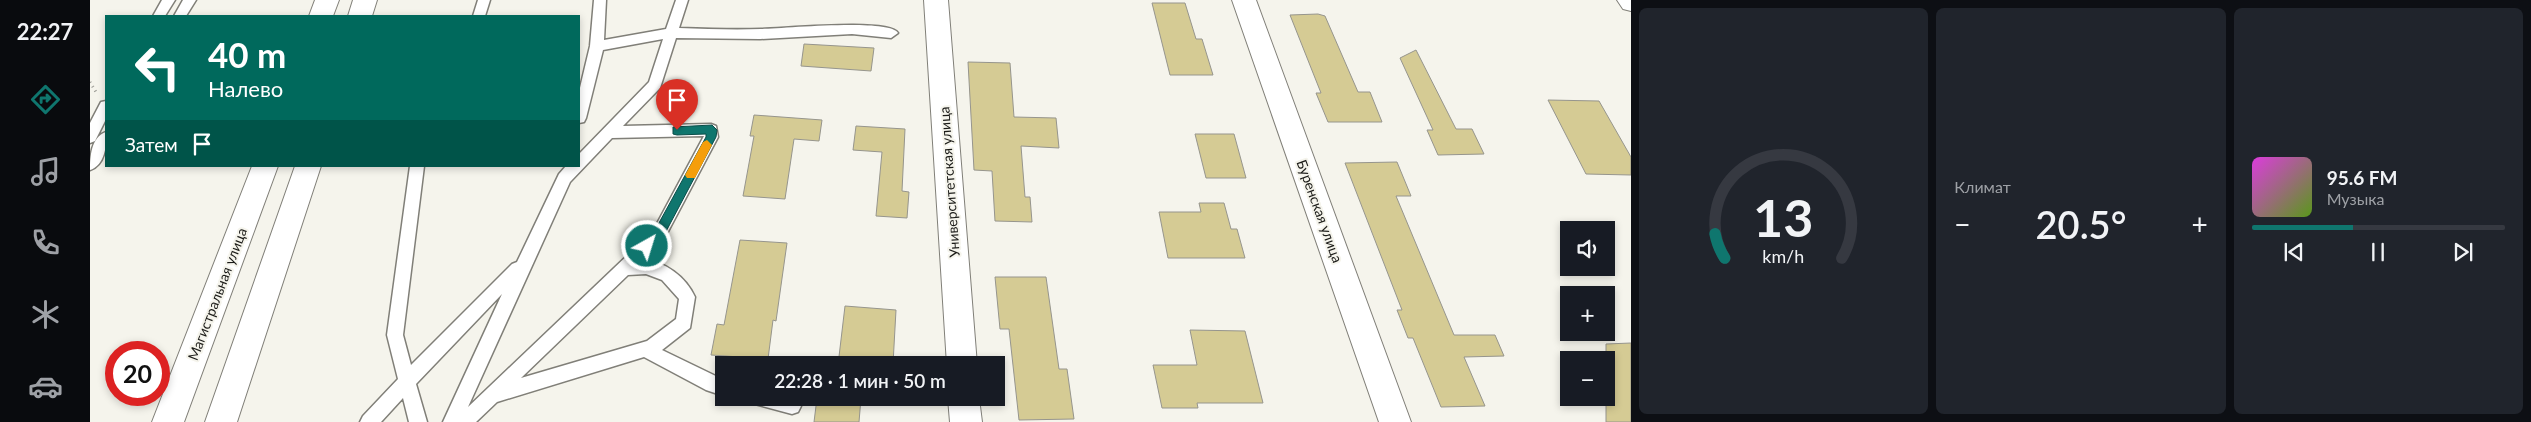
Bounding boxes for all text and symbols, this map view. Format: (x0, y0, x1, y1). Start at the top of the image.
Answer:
text: 22:27 (17, 18, 73, 45)
text: 40 m (208, 33, 286, 75)
icon: left (125, 35, 190, 100)
text: Налево (208, 75, 283, 102)
pin (656, 79, 698, 130)
icon: directions (28, 82, 63, 117)
icon: arrive (663, 86, 691, 114)
street label: Университетская улица (935, 106, 963, 258)
icon: arrive (188, 130, 216, 158)
text: Затем (125, 133, 178, 156)
icon: music (28, 154, 63, 189)
street label: Буренская улица (1293, 157, 1347, 265)
text: 95.6 FM (2327, 166, 2398, 189)
text: Климат (1954, 177, 2011, 196)
text: 13 (1753, 186, 1814, 248)
text: Музыка (2327, 189, 2385, 208)
text: 20.5° (2036, 201, 2126, 247)
text: − (1954, 207, 1971, 241)
text: + (2191, 207, 2208, 241)
position arrow (620, 219, 672, 271)
map controls (1560, 221, 1615, 406)
button: sound (1560, 221, 1615, 276)
icon: phone (28, 225, 63, 260)
street label: Магистральная улица (184, 225, 250, 363)
icon: previous (2280, 238, 2308, 266)
icon: pause (2364, 238, 2392, 266)
icon: next (2449, 238, 2477, 266)
text: km/h (1763, 245, 1805, 267)
button: + (1560, 286, 1615, 341)
icon: climate (28, 297, 63, 332)
speed limit sign: 20 (105, 341, 170, 406)
button: − (1560, 351, 1615, 406)
icon: car (28, 369, 63, 404)
text: 22:28 · 1 мин · 50 m (774, 369, 946, 392)

